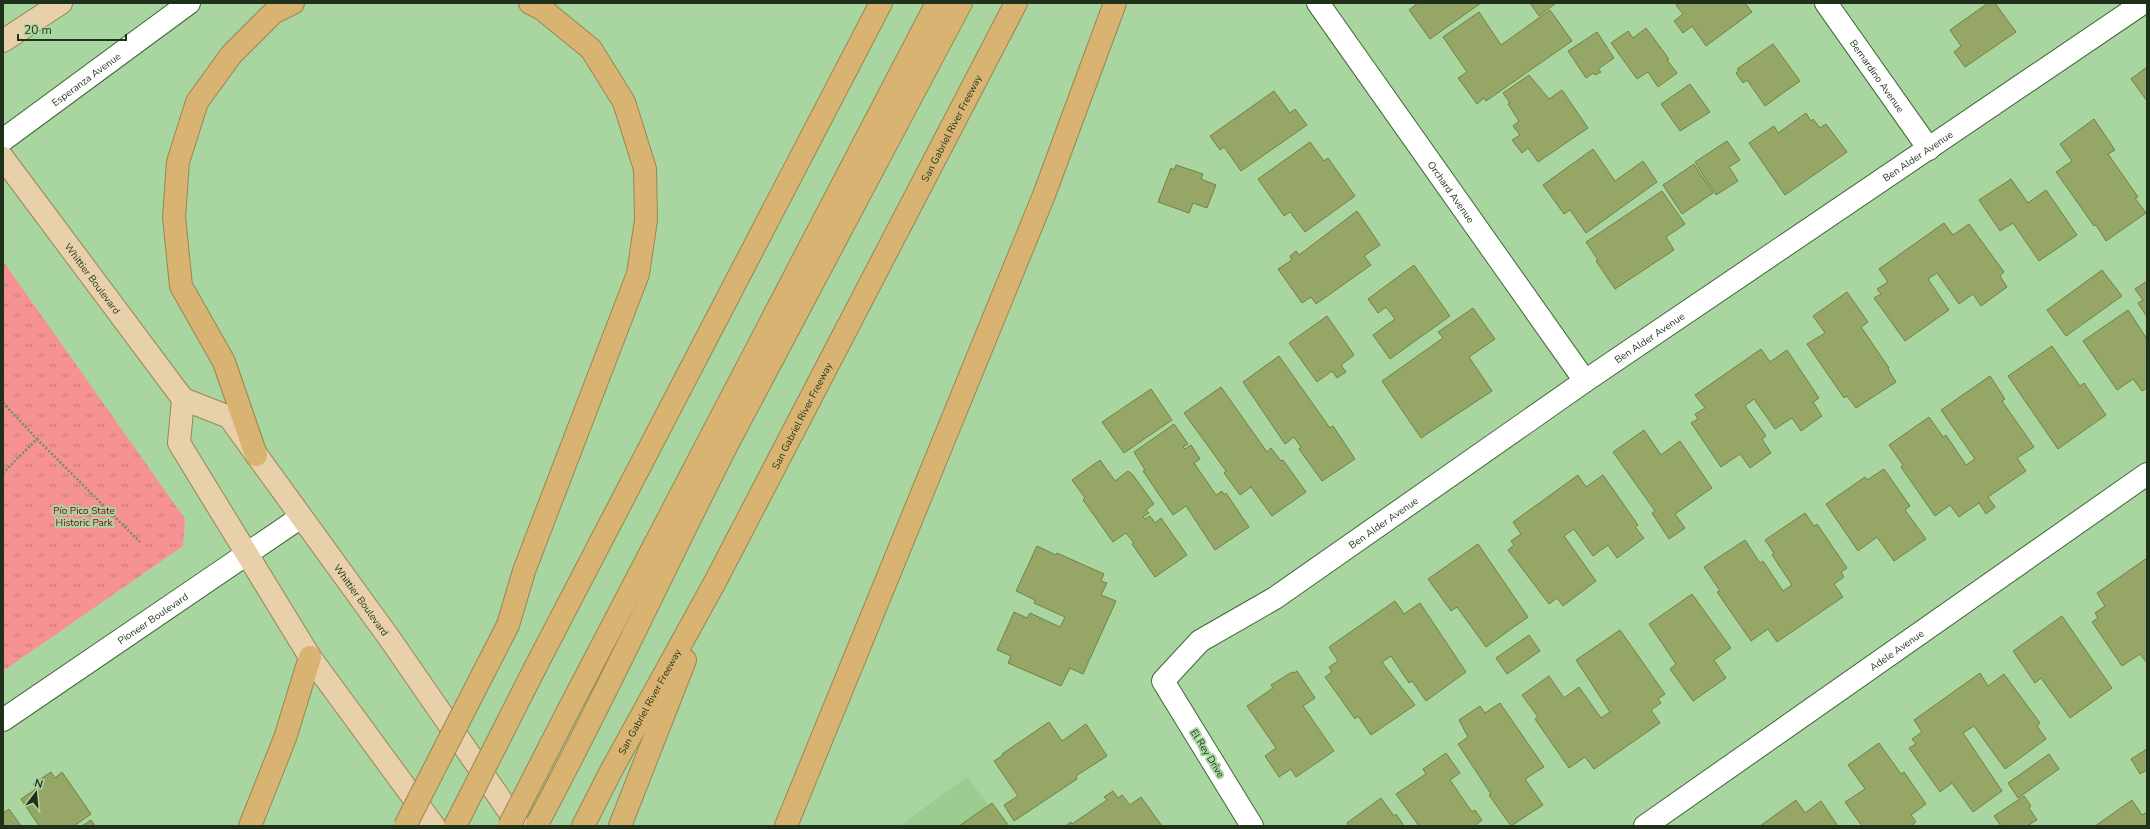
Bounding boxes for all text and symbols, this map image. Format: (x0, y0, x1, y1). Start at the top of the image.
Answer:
scale bar (18, 16, 126, 42)
text: 20 m (24, 22, 52, 38)
street label: Bernardino Avenue (1846, 37, 1907, 116)
street label: Esperanza Avenue (49, 50, 124, 110)
street label: San Gabriel River Freeway (918, 72, 986, 184)
street label: Ben Alder Avenue (1880, 128, 1956, 185)
street label: Orchard Avenue (1424, 158, 1477, 226)
street label: Whittier Boulevard (61, 240, 123, 317)
street label: Ben Alder Avenue (1612, 310, 1688, 367)
street label: San Gabriel River Freeway (769, 359, 836, 472)
street label: Ben Alder Avenue (1346, 494, 1421, 552)
park label: Pío Pico State Historic Park (53, 504, 115, 530)
street label: Whittier Boulevard (330, 562, 392, 639)
street label: Pioneer Boulevard (115, 590, 191, 648)
street label: Adele Avenue (1867, 627, 1927, 674)
street label: San Gabriel River Freeway (615, 646, 685, 757)
street label: El Rey Drive (1187, 727, 1228, 780)
north arrow (16, 773, 56, 813)
text: N (33, 776, 45, 792)

